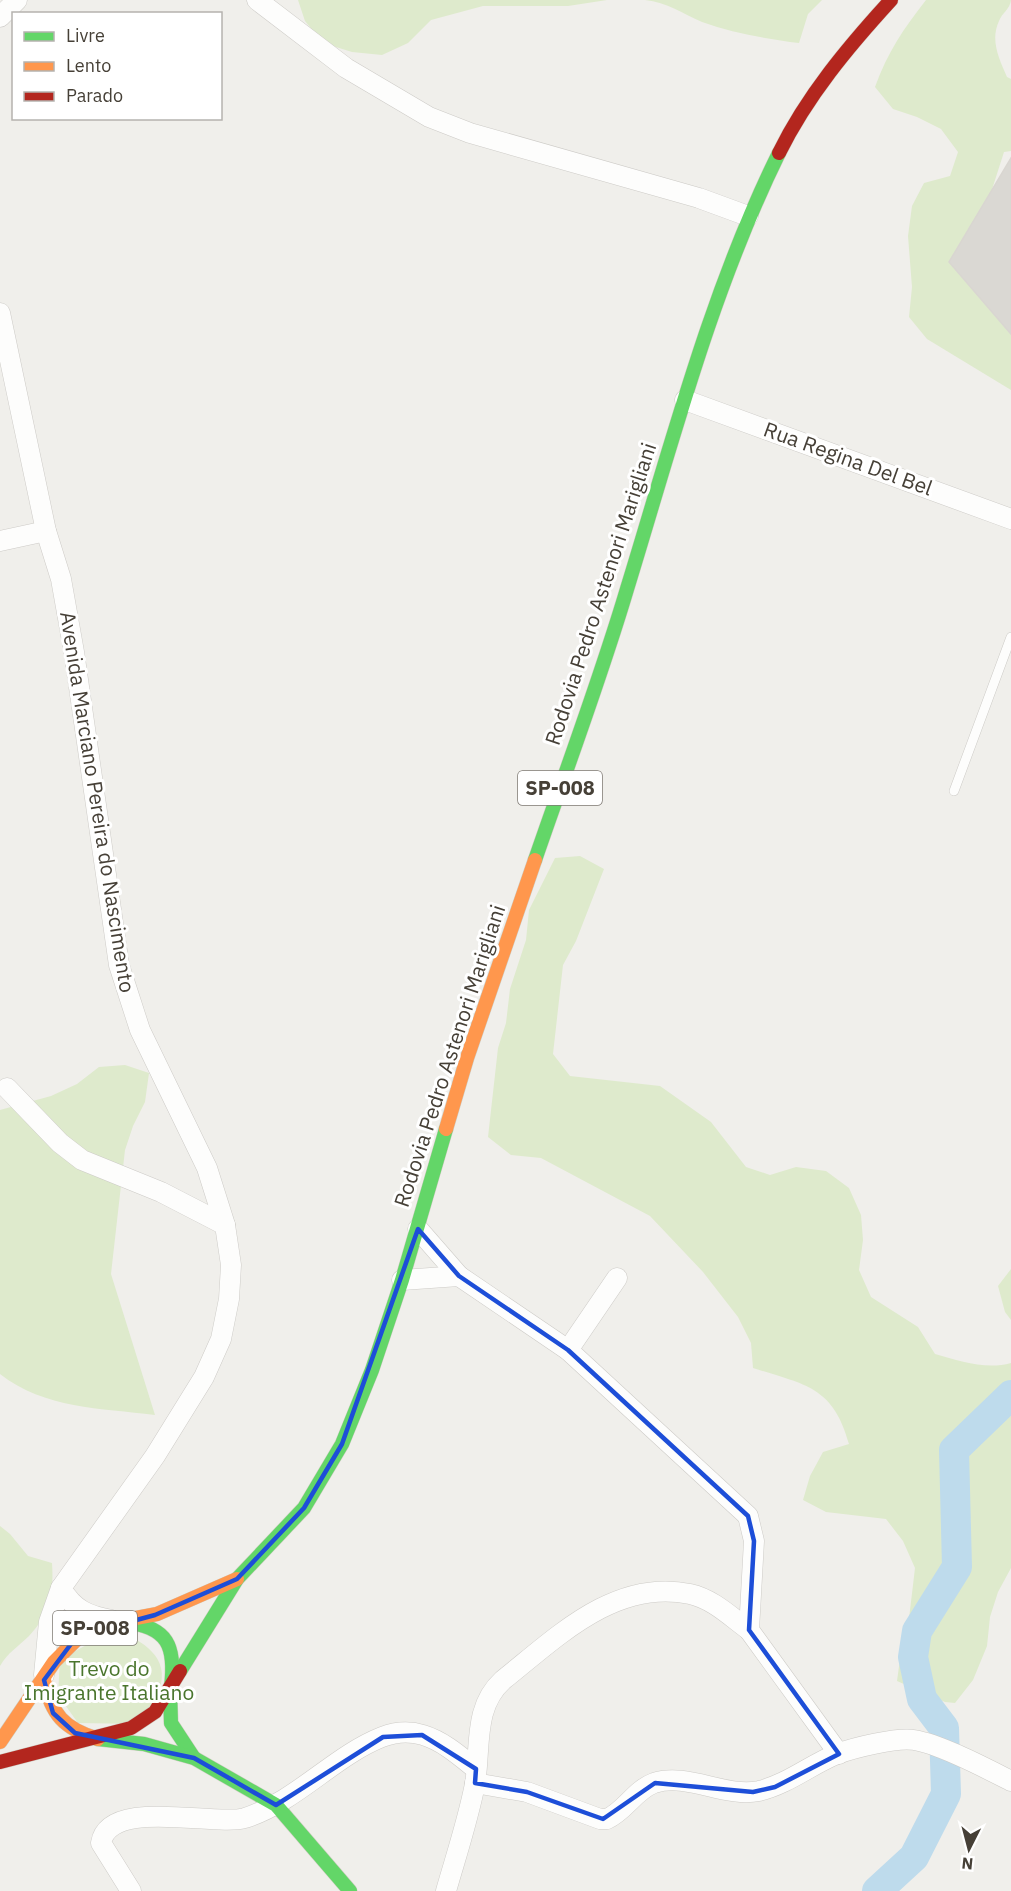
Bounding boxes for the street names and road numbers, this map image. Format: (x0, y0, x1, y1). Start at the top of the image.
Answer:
street label: Rua Regina Del Bel (760, 414, 937, 502)
street label: Rodovia Pedro Astenori Marigliani (538, 439, 662, 748)
street label: Avenida Marciano Pereira do Nascimento (54, 609, 142, 994)
road number: SP-008 (518, 771, 602, 805)
street label: Rodovia Pedro Astenori Marigliani (387, 901, 511, 1210)
road number: SP-008 (53, 1611, 137, 1645)

